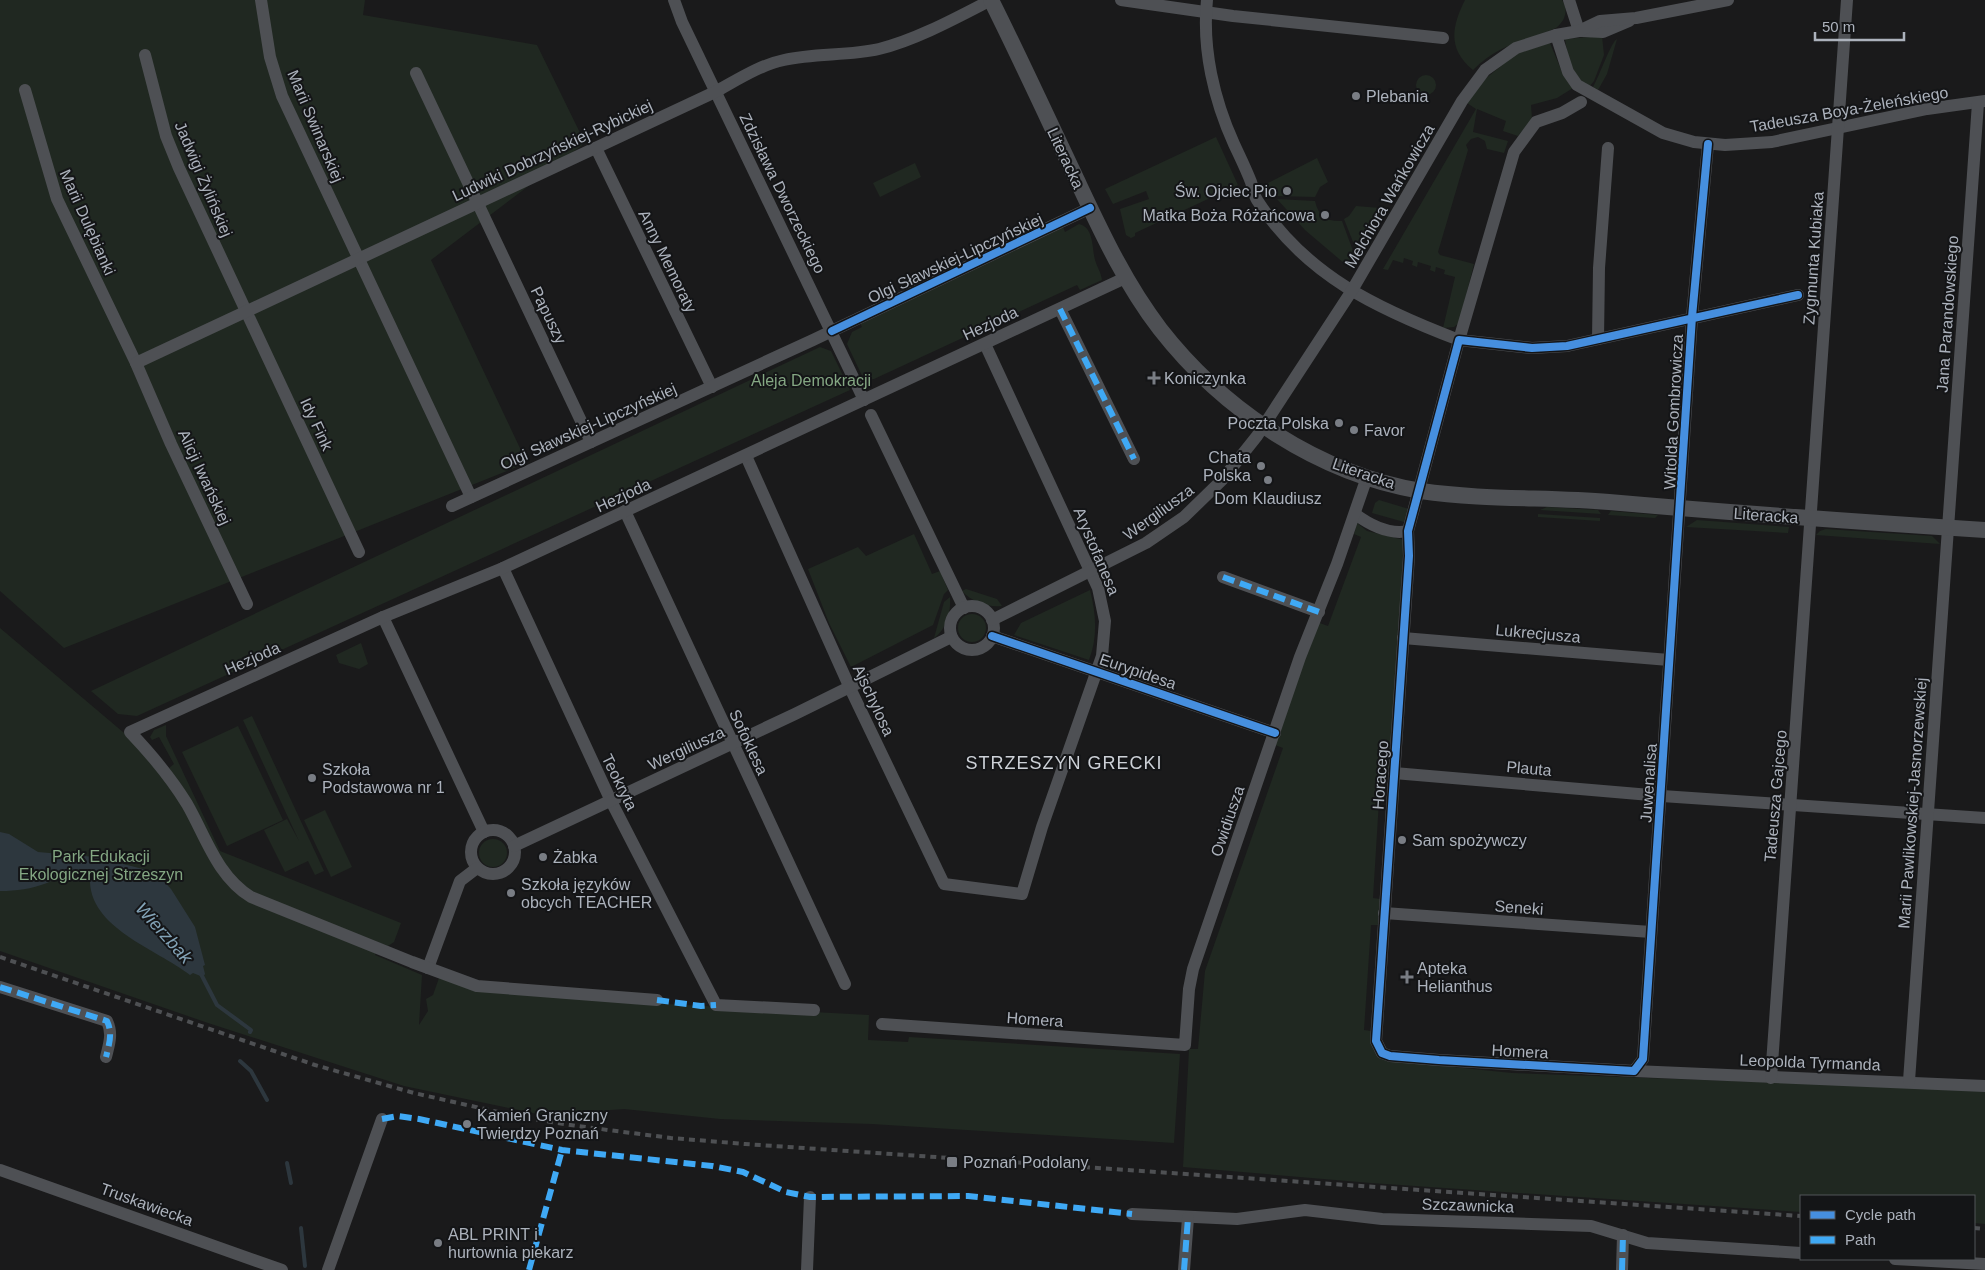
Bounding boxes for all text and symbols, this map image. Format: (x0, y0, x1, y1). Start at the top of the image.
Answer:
scale bar (1815, 10, 1904, 42)
text: 50 m (1822, 18, 1855, 35)
street label: Marii Swinarskiej (284, 68, 347, 185)
street label: Tadeusza Boya-Żeleńskiego (1748, 83, 1950, 135)
place label: Plebania (1366, 88, 1428, 105)
marker: Plebania (1350, 90, 1362, 102)
street label: Ludwiki Dobrzyńskiej-Rybickiej (449, 97, 655, 204)
street label: Zdzisława Dworzeckiego (736, 110, 829, 276)
street label: Jadwigi Żylińskiej (172, 119, 236, 239)
street label: Melchiora Wańkowicza (1341, 121, 1438, 271)
street label: Literacka (1044, 125, 1087, 191)
street label: Marii Dulębianki (57, 167, 118, 278)
place label: Św. Ojciec Pio (1175, 182, 1277, 200)
marker: Św. Ojciec Pio (1281, 185, 1293, 197)
street label: Zygmunta Kubiaka (1800, 191, 1827, 325)
street label: Anny Memoraty (635, 207, 700, 315)
place label: Matka Boża Różańcowa (1142, 207, 1315, 224)
marker: Matka Boża Różańcowa (1319, 209, 1331, 221)
street label: Olgi Sławskiej-Lipczyńskiej (865, 210, 1045, 307)
street label: Jana Parandowskiego (1934, 235, 1961, 393)
street label: Papuszy (527, 284, 570, 347)
street label: Hezjoda (960, 303, 1020, 344)
street label: Witolda Gombrowicza (1661, 334, 1686, 490)
place label: Koniczynka (1164, 370, 1246, 387)
park label: Aleja Demokracji (751, 372, 871, 389)
marker: Koniczynka (1148, 372, 1160, 384)
street label: Olgi Sławskiej-Lipczyńskiej (497, 380, 679, 473)
street label: Idy Fink (297, 395, 337, 454)
place label: Poczta Polska (1228, 415, 1329, 432)
marker: Poczta Polska (1333, 417, 1345, 429)
place label: Favor (1364, 422, 1406, 439)
marker: Favor (1348, 424, 1360, 436)
street label: Alicji Iwańskiej (175, 427, 234, 528)
place label: Chata Polska (1203, 449, 1251, 484)
street label: Literacka (1330, 455, 1397, 492)
marker: Chata Polska (1255, 460, 1267, 472)
marker: Dom Klaudiusz (1262, 474, 1274, 486)
street label: Hezjoda (593, 475, 653, 516)
street label: Wergiliusza (1120, 481, 1197, 543)
place label: Dom Klaudiusz (1214, 490, 1322, 507)
street label: Arystofanesa (1070, 505, 1123, 598)
street label: Literacka (1733, 505, 1799, 526)
street label: Lukrecjusza (1495, 621, 1581, 646)
street label: Hezjoda (222, 639, 283, 678)
street label: Eurypidesa (1097, 650, 1179, 693)
street label: Ajschylosa (850, 662, 897, 739)
street label: Marii Pawlikowskiej-Jasnorzewskiej (1895, 677, 1930, 929)
street label: Sofoklesa (726, 707, 771, 778)
street label: Wergiliusza (645, 723, 727, 774)
street label: Tadeusza Gajcego (1761, 729, 1790, 863)
street label: Horacego (1370, 740, 1391, 810)
street label: Juwenalisa (1637, 743, 1660, 823)
street label: Teokryta (599, 751, 640, 813)
district label: STRZESZYN GRECKI (965, 753, 1163, 773)
street label: Plauta (1506, 758, 1552, 779)
place label: Szkoła Podstawowa nr 1 (322, 761, 445, 796)
marker: Szkoła Podstawowa nr 1 (306, 772, 318, 784)
street label: Owidiusza (1207, 783, 1248, 859)
place label: Sam spożywczy (1412, 832, 1527, 849)
marker: Sam spożywczy (1396, 834, 1408, 846)
park label: Park Edukacji Ekologicznej Strzeszyn (19, 848, 183, 883)
place label: Żabka (553, 848, 598, 866)
marker: Żabka (537, 851, 549, 863)
place label: Szkoła języków obcych TEACHER (521, 876, 652, 911)
marker: Szkoła języków obcych TEACHER (505, 887, 517, 899)
street label: Seneki (1494, 897, 1544, 918)
water label: Wierzbak (132, 898, 197, 968)
place label: Apteka Helianthus (1417, 960, 1493, 995)
marker: Apteka Helianthus (1401, 971, 1413, 983)
street label: Homera (1006, 1009, 1064, 1030)
street label: Homera (1491, 1042, 1549, 1061)
street label: Leopolda Tyrmanda (1739, 1052, 1881, 1073)
place label: Kamień Graniczny Twierdzy Poznań (477, 1107, 608, 1142)
marker: Kamień Graniczny Twierdzy Poznań (461, 1118, 473, 1130)
place label: Poznań Podolany (963, 1154, 1088, 1171)
marker: Poznań Podolany (945, 1155, 959, 1169)
street label: Truskawiecka (98, 1180, 196, 1229)
street label: Szczawnicka (1421, 1195, 1515, 1216)
legend (1800, 1195, 1975, 1260)
text: Cycle path (1845, 1206, 1916, 1223)
place label: ABL PRINT i hurtownia piekarz (448, 1226, 573, 1261)
text: Path (1845, 1231, 1876, 1248)
marker: ABL PRINT i hurtownia piekarz (432, 1237, 444, 1249)

